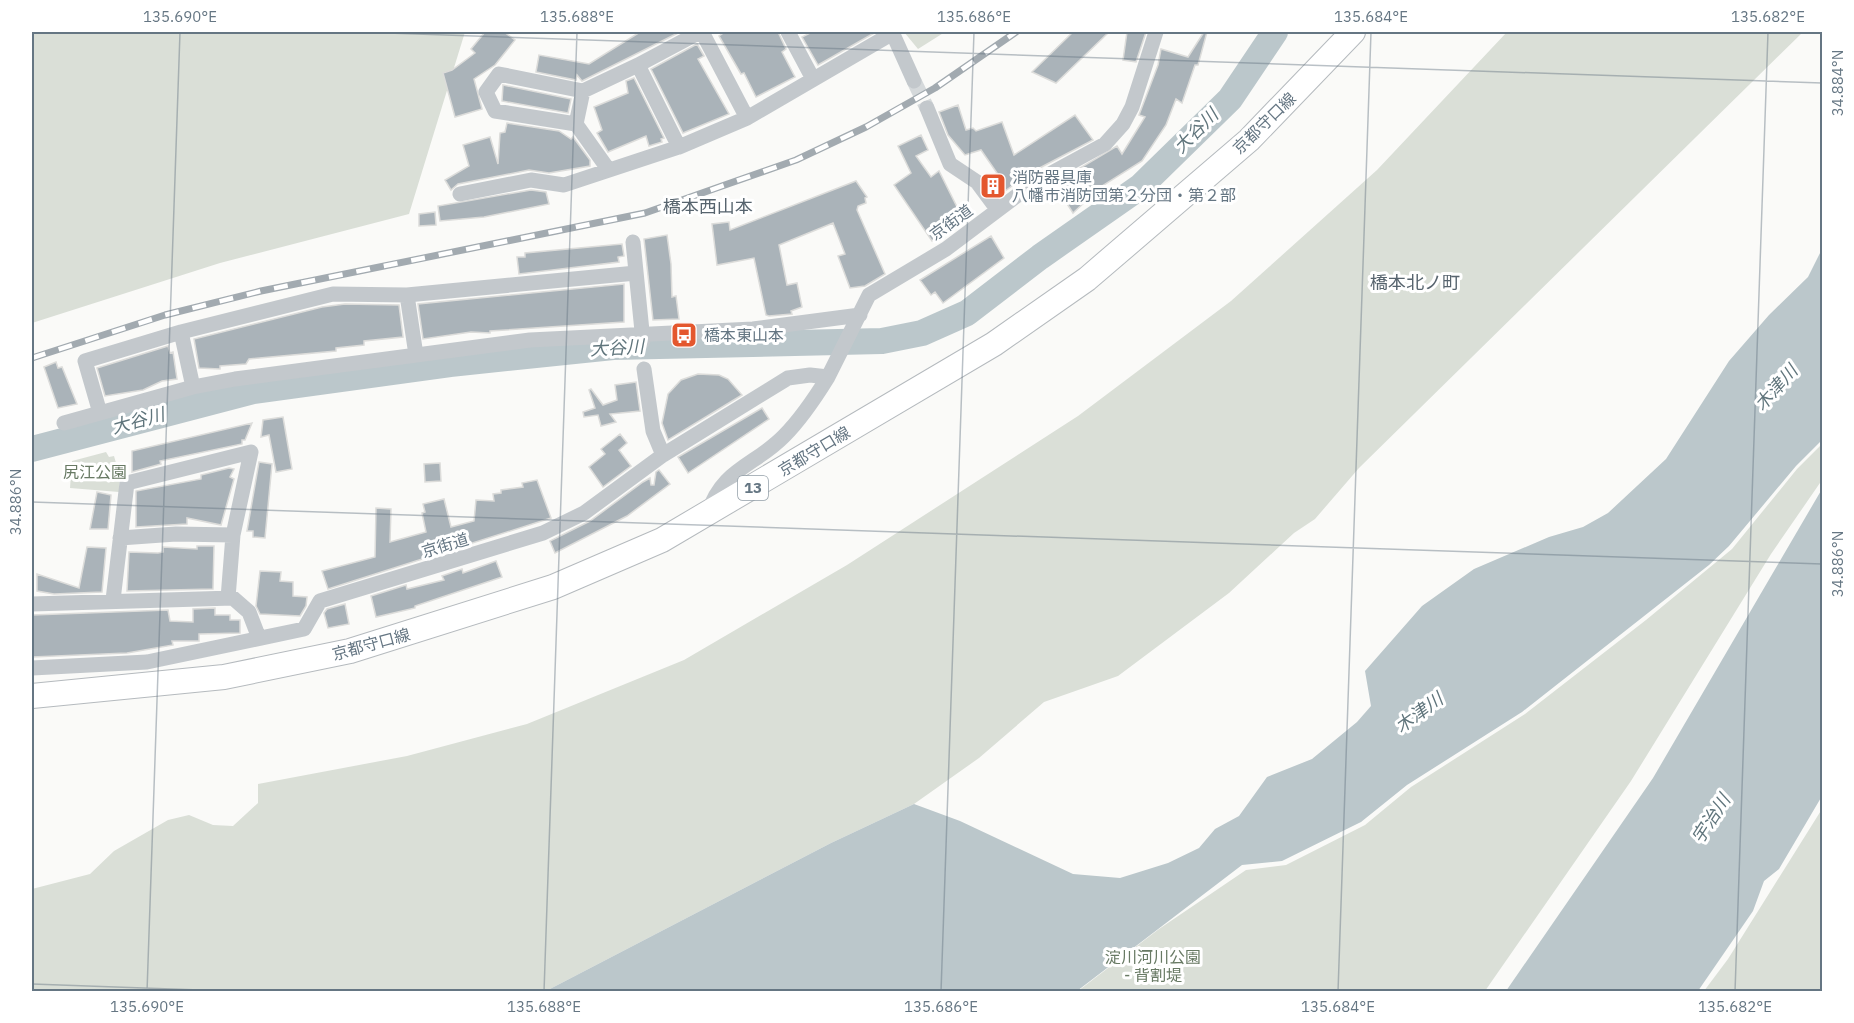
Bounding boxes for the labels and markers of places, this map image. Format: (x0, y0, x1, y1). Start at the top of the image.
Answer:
place label: 消防器具庫 八幡市消防団第２分団・第２部 (1012, 167, 1236, 205)
building icon: 消防器具庫 八幡市消防団第２分団・第２部 (978, 171, 1008, 201)
bus stop icon: 橋本東山本 (669, 320, 699, 350)
place label: 橋本東山本 (704, 325, 784, 345)

